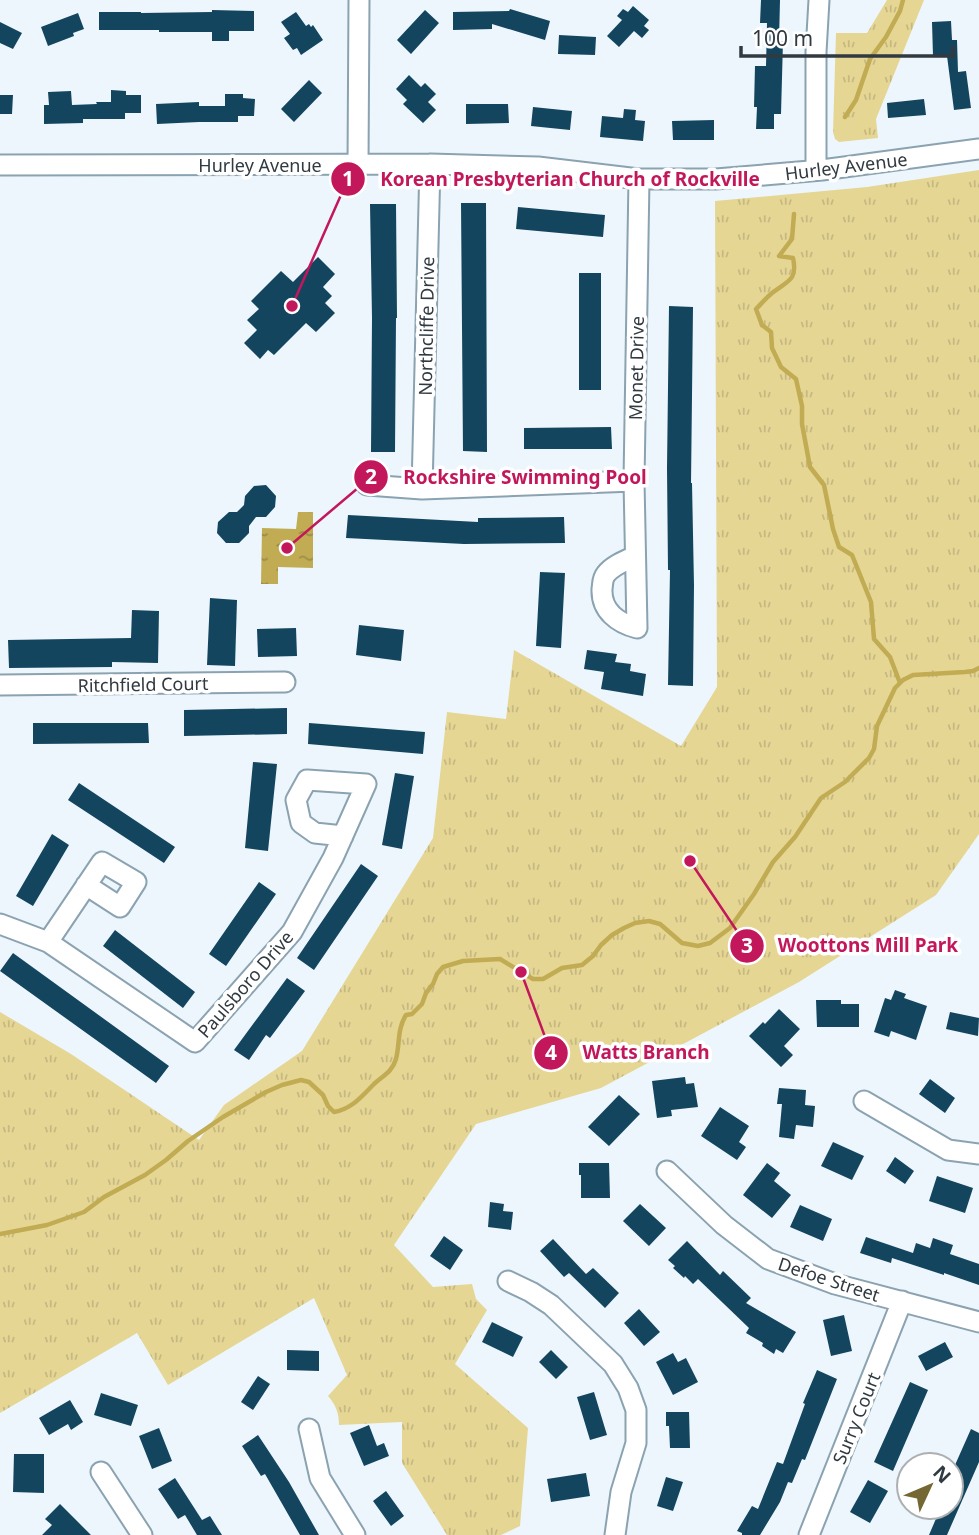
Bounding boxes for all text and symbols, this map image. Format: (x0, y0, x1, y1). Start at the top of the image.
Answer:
scale bar (741, 14, 953, 58)
text: 100 m (752, 24, 813, 52)
street label: Hurley Avenue (783, 147, 909, 185)
street label: Hurley Avenue (198, 153, 322, 177)
callout: Korean Presbyterian Church of Rockville (331, 159, 773, 199)
text: 1 (342, 164, 354, 192)
text: Korean Presbyterian Church of Rockville (380, 166, 760, 192)
street label: Northcliffe Drive (413, 256, 439, 396)
street label: Monet Drive (623, 316, 649, 420)
callout: Rockshire Swimming Pool (354, 457, 660, 497)
text: 2 (365, 462, 377, 490)
text: Rockshire Swimming Pool (403, 464, 647, 490)
street label: Ritchfield Court (77, 671, 209, 697)
street label: Paulsboro Drive (192, 925, 298, 1043)
callout: Woottons Mill Park (729, 926, 972, 966)
text: 3 (741, 931, 753, 959)
text: Woottons Mill Park (778, 932, 958, 958)
callout: Watts Branch (534, 1033, 724, 1073)
text: 4 (545, 1038, 557, 1066)
text: Watts Branch (583, 1039, 709, 1065)
street label: Defoe Street (775, 1251, 883, 1307)
street label: Surry Court (827, 1368, 885, 1467)
north arrow (895, 1451, 965, 1521)
text: N (928, 1460, 957, 1489)

